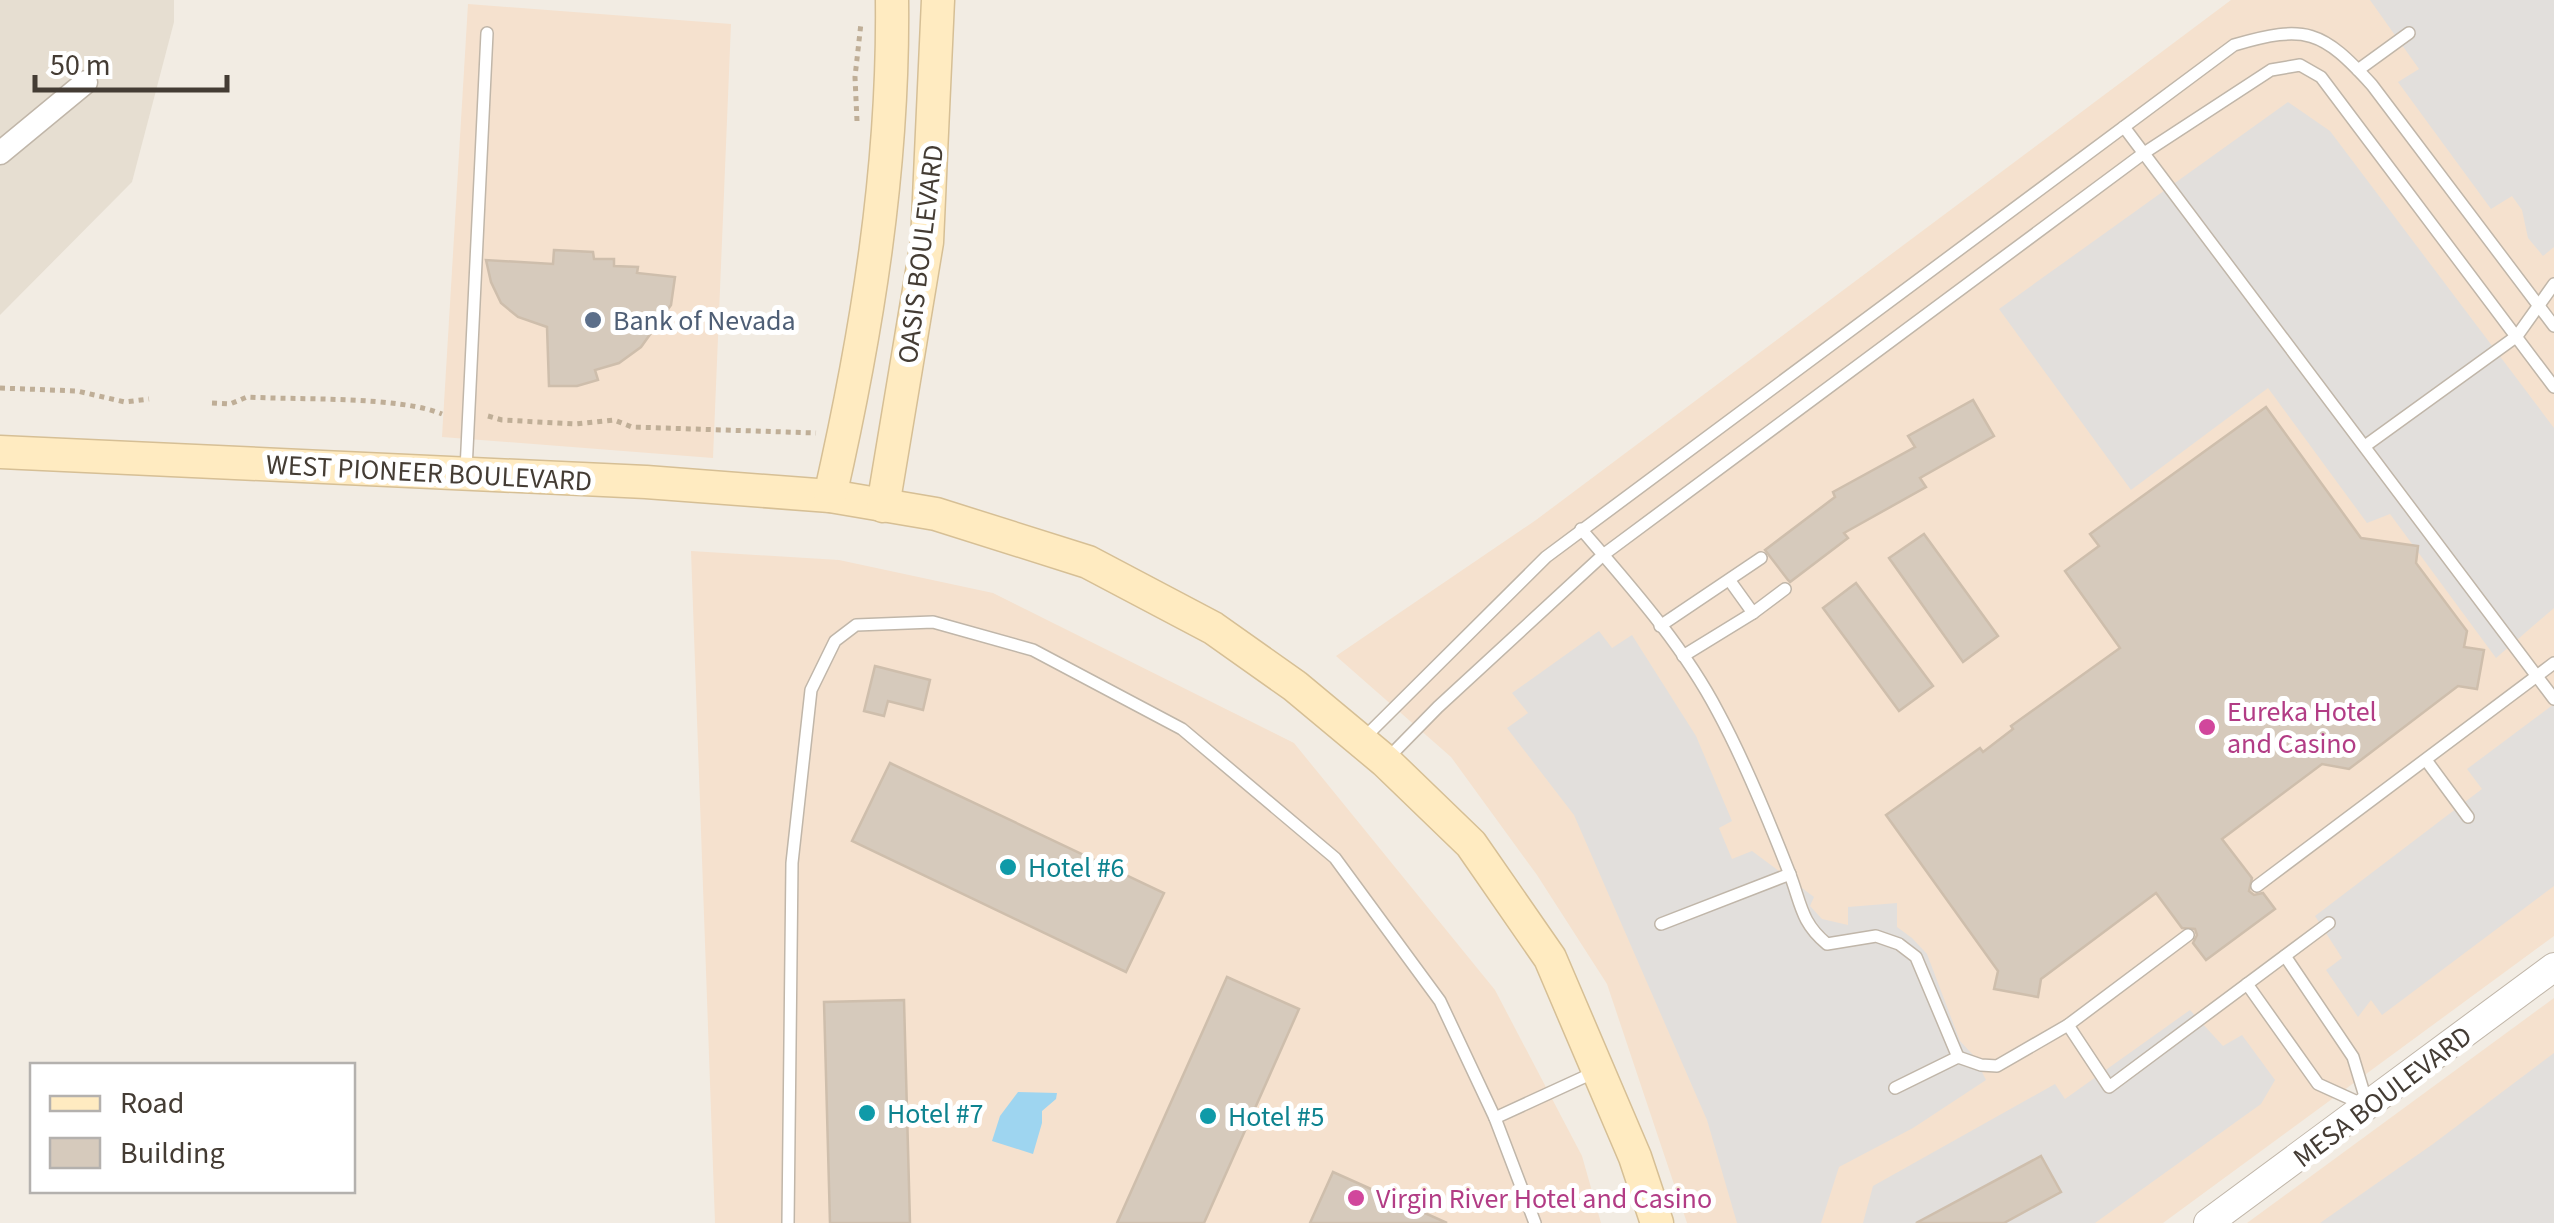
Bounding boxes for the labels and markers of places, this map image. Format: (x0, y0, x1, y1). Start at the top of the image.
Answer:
place label: Bank of Nevada (613, 301, 796, 341)
marker: Bank of Nevada (582, 309, 604, 331)
place label: Eureka Hotel and Casino (2227, 692, 2377, 764)
marker: Eureka Hotel and Casino (2196, 716, 2218, 738)
place label: Hotel #6 (1028, 848, 1125, 888)
marker: Hotel #6 (997, 856, 1019, 878)
place label: Hotel #7 (887, 1094, 984, 1134)
place label: Hotel #5 (1228, 1097, 1325, 1137)
marker: Hotel #7 (856, 1102, 878, 1124)
marker: Hotel #5 (1197, 1105, 1219, 1127)
place label: Virgin River Hotel and Casino (1376, 1179, 1712, 1219)
marker: Virgin River Hotel and Casino (1345, 1187, 1367, 1209)

